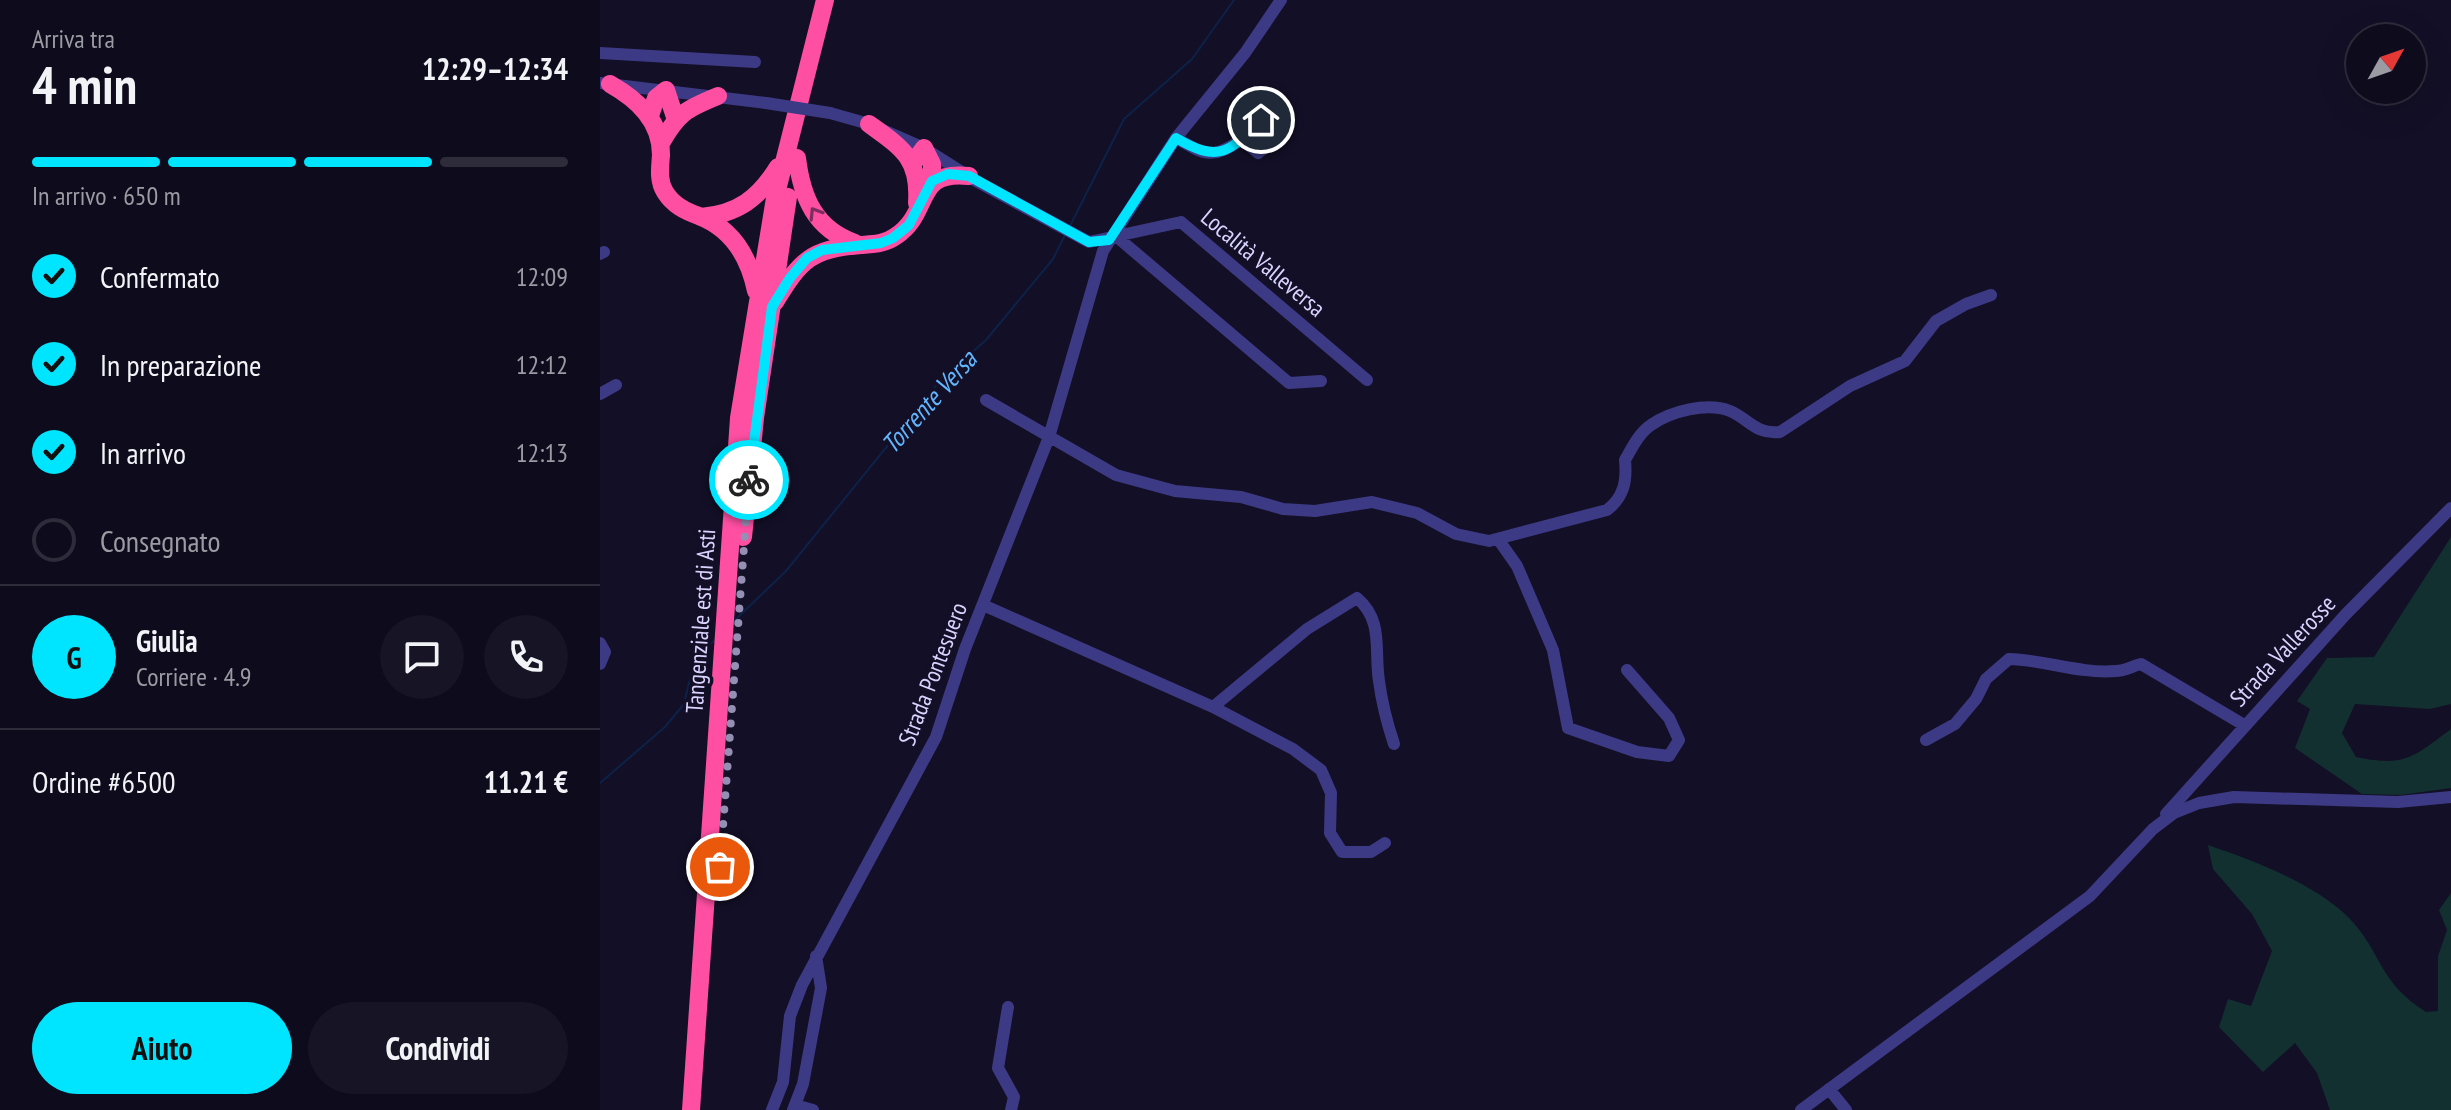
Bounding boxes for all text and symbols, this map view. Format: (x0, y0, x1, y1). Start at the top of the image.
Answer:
text: Arriva tra (32, 22, 115, 55)
north arrow (2346, 24, 2426, 104)
map controls (2346, 24, 2426, 104)
text: 12:29–12:34 (422, 49, 568, 88)
text: 4 min (32, 51, 137, 118)
pin (1227, 86, 1295, 154)
icon: home (1239, 98, 1283, 142)
text: In arrivo · 650 m (32, 179, 181, 212)
street label: Località Valleversa (1195, 202, 1332, 324)
one-way arrow (809, 207, 825, 222)
icon: check (32, 254, 76, 298)
text: Confermato (100, 257, 220, 296)
text: 12:09 (516, 260, 568, 293)
icon: check (32, 342, 76, 386)
water label: Torrente Versa (874, 342, 984, 460)
text: In preparazione (100, 345, 261, 384)
text: 12:12 (516, 348, 568, 381)
icon: check (32, 430, 76, 474)
text: In arrivo (100, 433, 186, 472)
text: 12:13 (516, 436, 568, 469)
courier (709, 440, 789, 520)
icon: bike (727, 458, 771, 502)
text: Consegnato (100, 521, 220, 560)
street label: Tangenziale est di Asti (679, 528, 722, 714)
street label: Strada Vallerosse (2223, 588, 2342, 713)
street label: Strada Pontesuero (891, 598, 974, 750)
button: chat (380, 615, 464, 699)
button: phone (484, 615, 568, 699)
text: Giulia (136, 621, 198, 660)
text: G (66, 638, 82, 677)
text: Corriere · 4.9 (136, 660, 252, 693)
text: Ordine #6500 (32, 762, 176, 801)
text: 11.21 € (484, 762, 568, 801)
pin (686, 833, 754, 901)
icon: bag (698, 845, 742, 889)
button: Aiuto (32, 1002, 292, 1094)
button: Condividi (308, 1002, 568, 1094)

